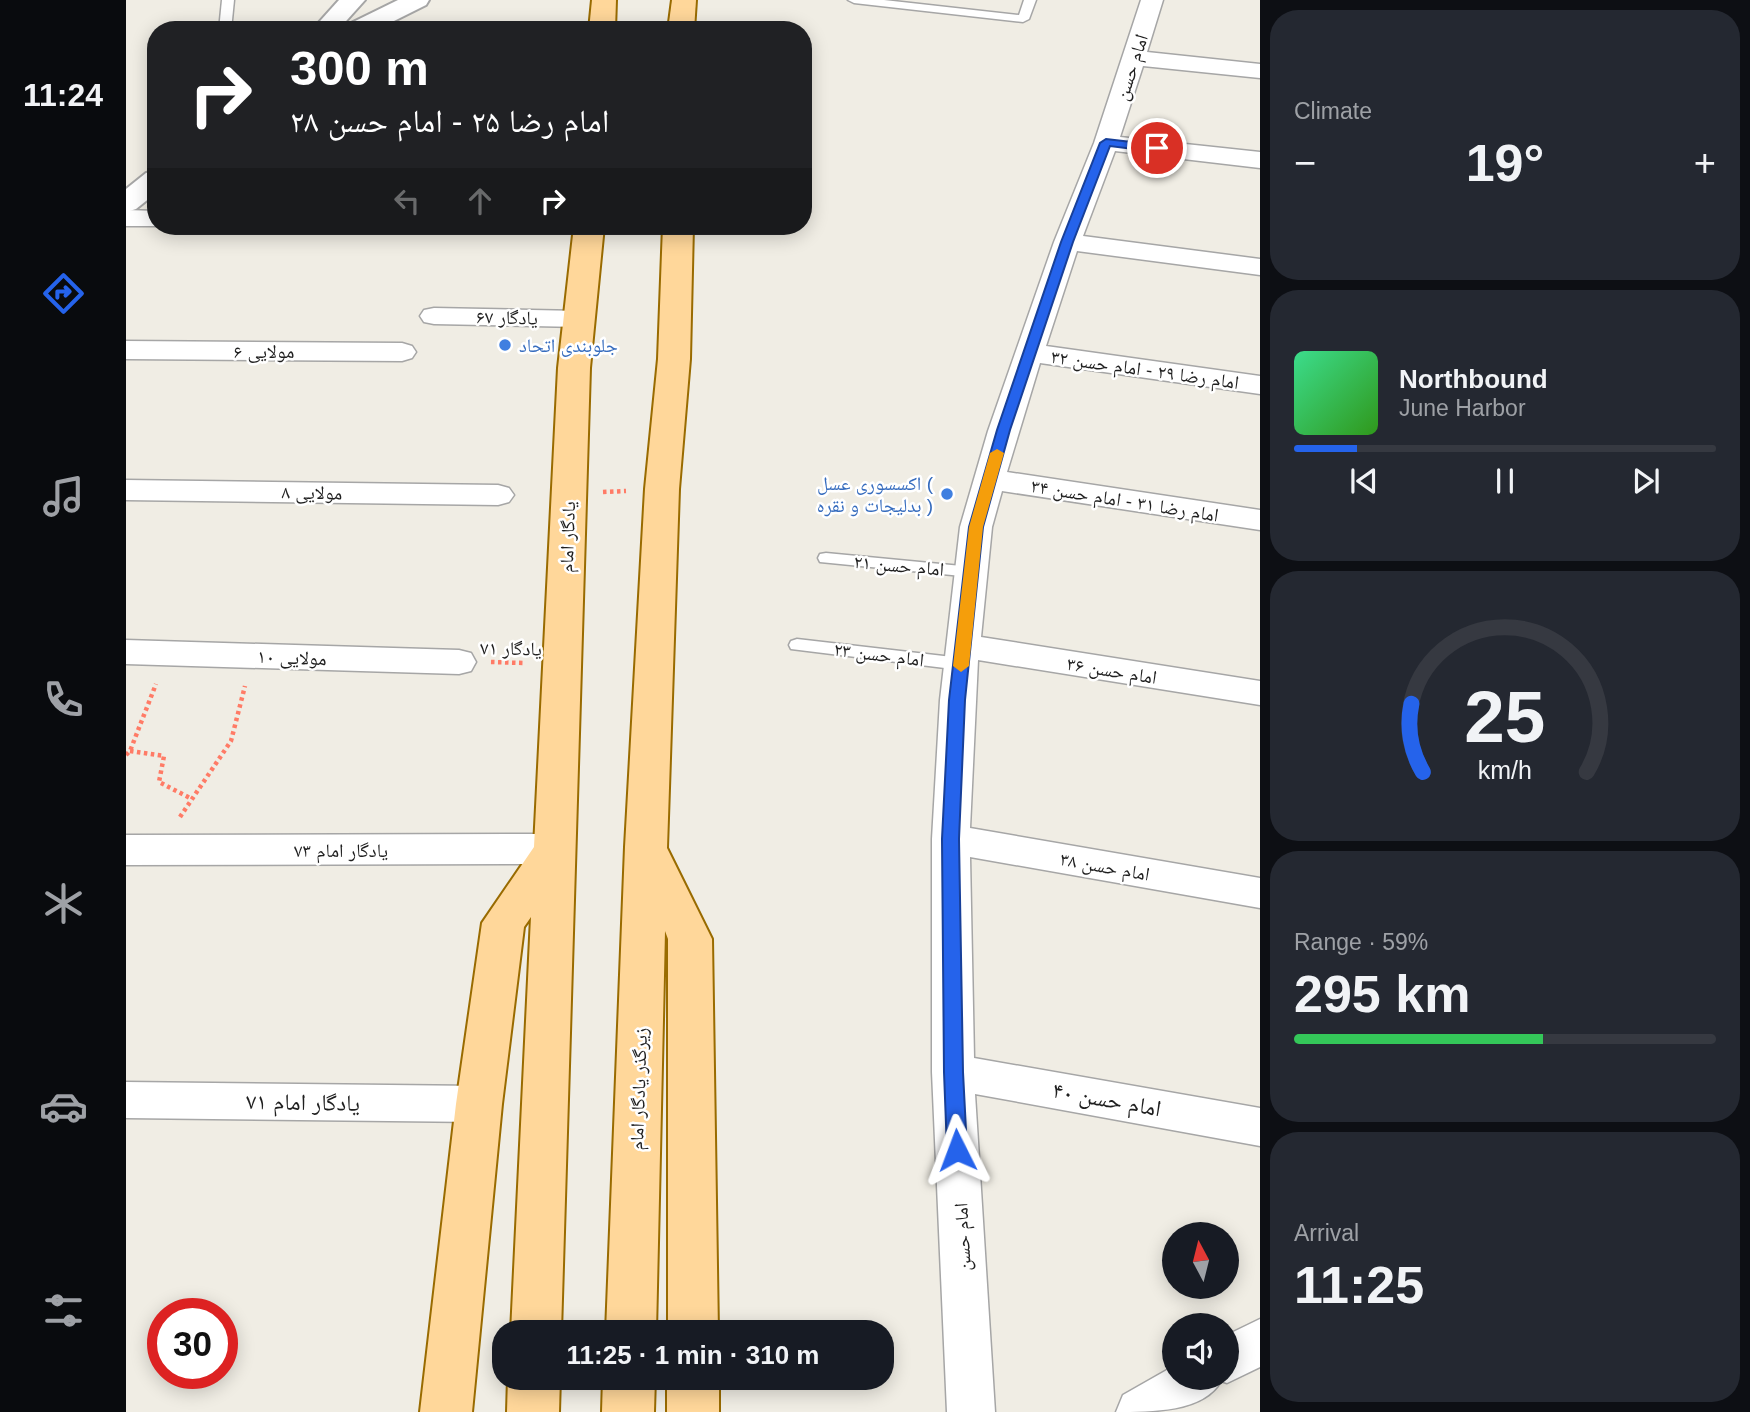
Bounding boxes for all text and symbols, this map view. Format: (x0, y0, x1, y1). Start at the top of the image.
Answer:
street label: امام حسن (1111, 31, 1155, 104)
text: 300 m (290, 41, 429, 95)
icon: right (175, 49, 266, 140)
text: 11:24 (23, 77, 103, 113)
text: Climate (1294, 98, 1372, 124)
text: امام رضا ۲۵ - امام حسن ۲۸ (290, 103, 609, 139)
pin (1127, 118, 1187, 178)
icon: arrive (1138, 129, 1176, 167)
text: 19° (1466, 134, 1544, 192)
text: − (1294, 142, 1316, 184)
text: + (1694, 142, 1716, 184)
icon: left (388, 182, 426, 220)
icon: ahead (461, 182, 499, 220)
icon: right (534, 182, 572, 220)
icon: directions (39, 269, 88, 318)
street label: یادگار ۶۷ (476, 306, 538, 330)
place label: جلوبندی اتحاد (519, 335, 618, 357)
marker: جلوبندی اتحاد (497, 337, 513, 353)
street label: مولایی ۶ (234, 341, 294, 363)
street label: امام رضا ۲۹ - امام حسن ۳۲ (1049, 346, 1240, 396)
text: Northbound (1399, 364, 1548, 394)
text: June Harbor (1399, 395, 1526, 421)
icon: previous (1345, 462, 1383, 500)
icon: pause (1486, 462, 1524, 500)
icon: next (1627, 462, 1665, 500)
icon: music (39, 472, 88, 521)
place label: اکسسوری عسل ( بدلیجات و نقره ) (817, 473, 934, 517)
street label: امام رضا ۳۱ - امام حسن ۳۴ (1029, 475, 1220, 529)
street label: مولایی ۸ (281, 481, 343, 505)
marker: اکسسوری عسل ( بدلیجات و نقره ) (939, 486, 955, 502)
street label: یادگار امام (556, 501, 582, 573)
street label: امام حسن ۲۱ (853, 551, 945, 583)
street label: یادگار ۷۱ (480, 637, 542, 661)
street label: امام حسن ۲۳ (832, 639, 925, 673)
street label: مولایی ۱۰ (257, 646, 327, 670)
street label: امام حسن ۳۶ (1065, 653, 1158, 691)
icon: phone (39, 675, 88, 724)
text: 25 (1465, 676, 1545, 757)
text: km/h (1478, 756, 1532, 784)
street label: یادگار امام ۷۳ (294, 840, 388, 864)
street label: امام حسن ۳۸ (1058, 848, 1151, 888)
icon: climate (39, 879, 88, 928)
text: Range · 59% (1294, 929, 1428, 955)
text: 295 km (1294, 965, 1470, 1023)
street label: زیرگذر یادگار امام (626, 1027, 654, 1151)
street label: امام حسن ۴۰ (1050, 1077, 1163, 1124)
icon: car (39, 1082, 88, 1131)
street label: یادگار امام ۷۱ (246, 1088, 360, 1119)
position arrow (920, 1113, 994, 1187)
street label: امام حسن (950, 1202, 978, 1272)
text: Arrival (1294, 1220, 1359, 1246)
north arrow (1162, 1222, 1239, 1298)
map controls (1162, 1222, 1239, 1390)
text: 11:25 (1294, 1256, 1424, 1314)
icon: filters (39, 1286, 88, 1335)
speed limit sign: 30 (147, 1298, 238, 1389)
button: sound (1162, 1313, 1239, 1390)
text: 11:25 · 1 min · 310 m (567, 1340, 819, 1370)

